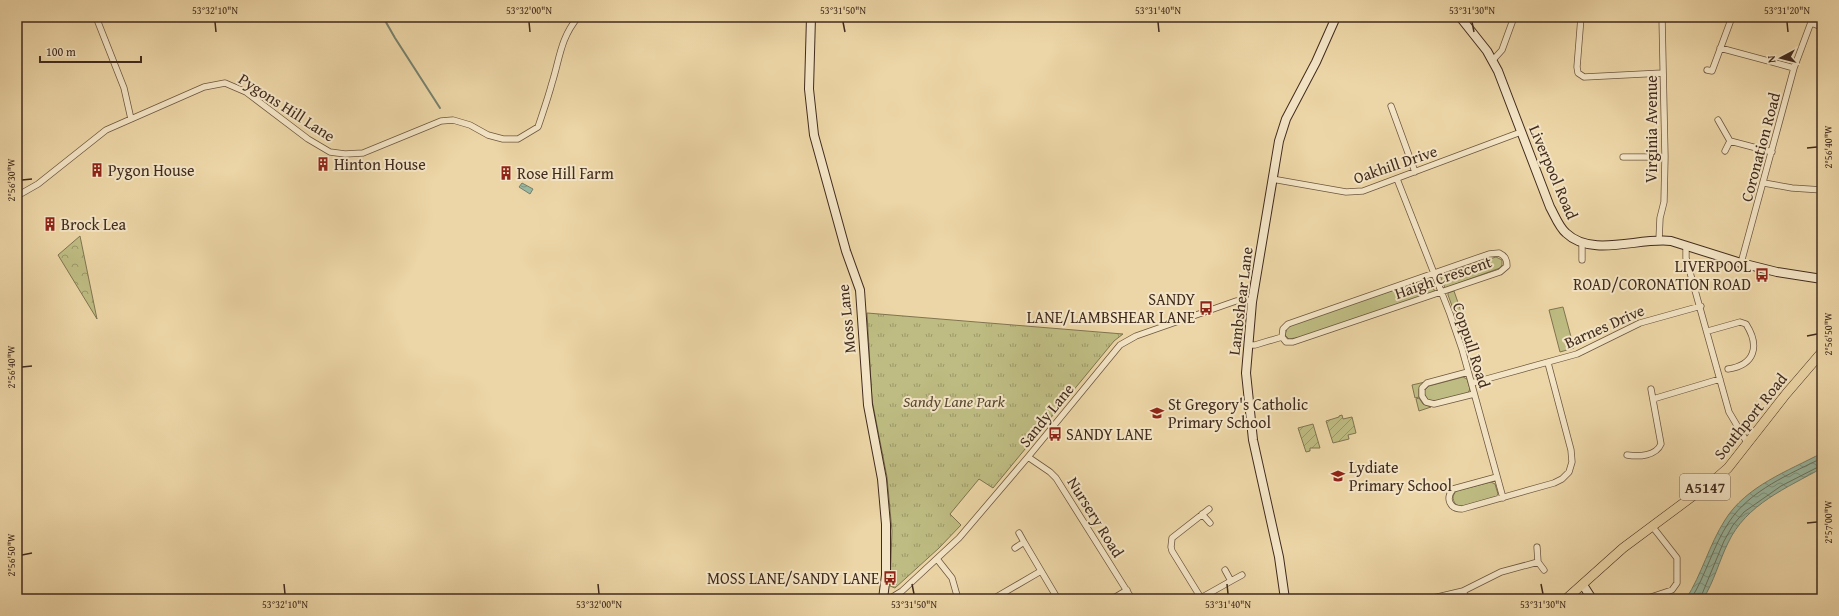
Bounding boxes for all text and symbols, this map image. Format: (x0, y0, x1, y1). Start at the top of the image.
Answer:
text: 53°32'10"N (192, 3, 238, 18)
text: 53°32'00"N (506, 3, 552, 18)
text: 53°31'50"N (820, 3, 866, 18)
text: 53°31'40"N (1135, 3, 1181, 18)
text: 53°31'30"N (1449, 3, 1495, 18)
text: 53°31'20"N (1764, 3, 1810, 18)
scale bar (40, 38, 141, 64)
north arrow (1761, 38, 1801, 78)
text: 100 m (46, 43, 76, 60)
text: N (1763, 54, 1779, 64)
street label: Pygons Hill Lane (234, 67, 340, 147)
street label: Virginia Avenue (1639, 75, 1663, 183)
street label: Coronation Road (1734, 89, 1786, 204)
street label: Liverpool Road (1523, 121, 1585, 223)
text: 2°56'40"W (1821, 125, 1836, 169)
street label: Oakhill Drive (1350, 138, 1440, 190)
place label: Hinton House (334, 152, 426, 176)
building icon: Hinton House (315, 156, 331, 172)
text: 2°56'30"W (4, 158, 19, 202)
place label: Pygon House (108, 158, 195, 182)
place label: Rose Hill Farm (517, 161, 614, 185)
building icon: Pygon House (89, 162, 105, 178)
building icon: Rose Hill Farm (498, 165, 514, 181)
place label: Brock Lea (61, 212, 126, 236)
building icon: Brock Lea (42, 216, 58, 232)
street label: Lambshear Lane (1221, 245, 1259, 357)
street label: Haigh Crescent (1391, 249, 1495, 305)
place label: LIVERPOOL ROAD/CORONATION ROAD (1573, 254, 1751, 296)
bus stop icon: LIVERPOOL ROAD/CORONATION ROAD (1754, 267, 1770, 283)
street label: Moss Lane (830, 283, 862, 355)
place label: SANDY LANE/LAMBSHEAR LANE (1027, 287, 1195, 329)
street label: Barnes Drive (1560, 298, 1648, 354)
street label: Coppull Road (1447, 299, 1497, 391)
bus stop icon: SANDY LANE/LAMBSHEAR LANE (1198, 300, 1214, 316)
text: 2°56'50"W (1821, 312, 1836, 356)
text: 2°56'40"W (4, 345, 19, 389)
street label: Southport Road (1708, 367, 1793, 464)
street label: Sandy Lane (1013, 378, 1079, 452)
park label: Sandy Lane Park (903, 389, 1006, 413)
place label: St Gregory's Catholic Primary School (1168, 392, 1308, 434)
school or university icon: St Gregory's Catholic Primary School (1149, 405, 1165, 421)
place label: SANDY LANE (1066, 422, 1152, 446)
bus stop icon: SANDY LANE (1047, 426, 1063, 442)
place label: Lydiate Primary School (1349, 455, 1452, 497)
school or university icon: Lydiate Primary School (1330, 468, 1346, 484)
street label: Nursery Road (1062, 472, 1131, 562)
road number: A5147 (1680, 474, 1730, 500)
text: 2°57'00"W (1821, 500, 1836, 544)
text: 2°56'50"W (4, 533, 19, 577)
place label: MOSS LANE/SANDY LANE (707, 566, 879, 590)
bus stop icon: MOSS LANE/SANDY LANE (882, 570, 898, 586)
text: 53°32'10"N (262, 597, 308, 612)
text: 53°32'00"N (576, 597, 622, 612)
text: 53°31'50"N (891, 597, 937, 612)
text: 53°31'40"N (1205, 597, 1251, 612)
text: 53°31'30"N (1520, 597, 1566, 612)

